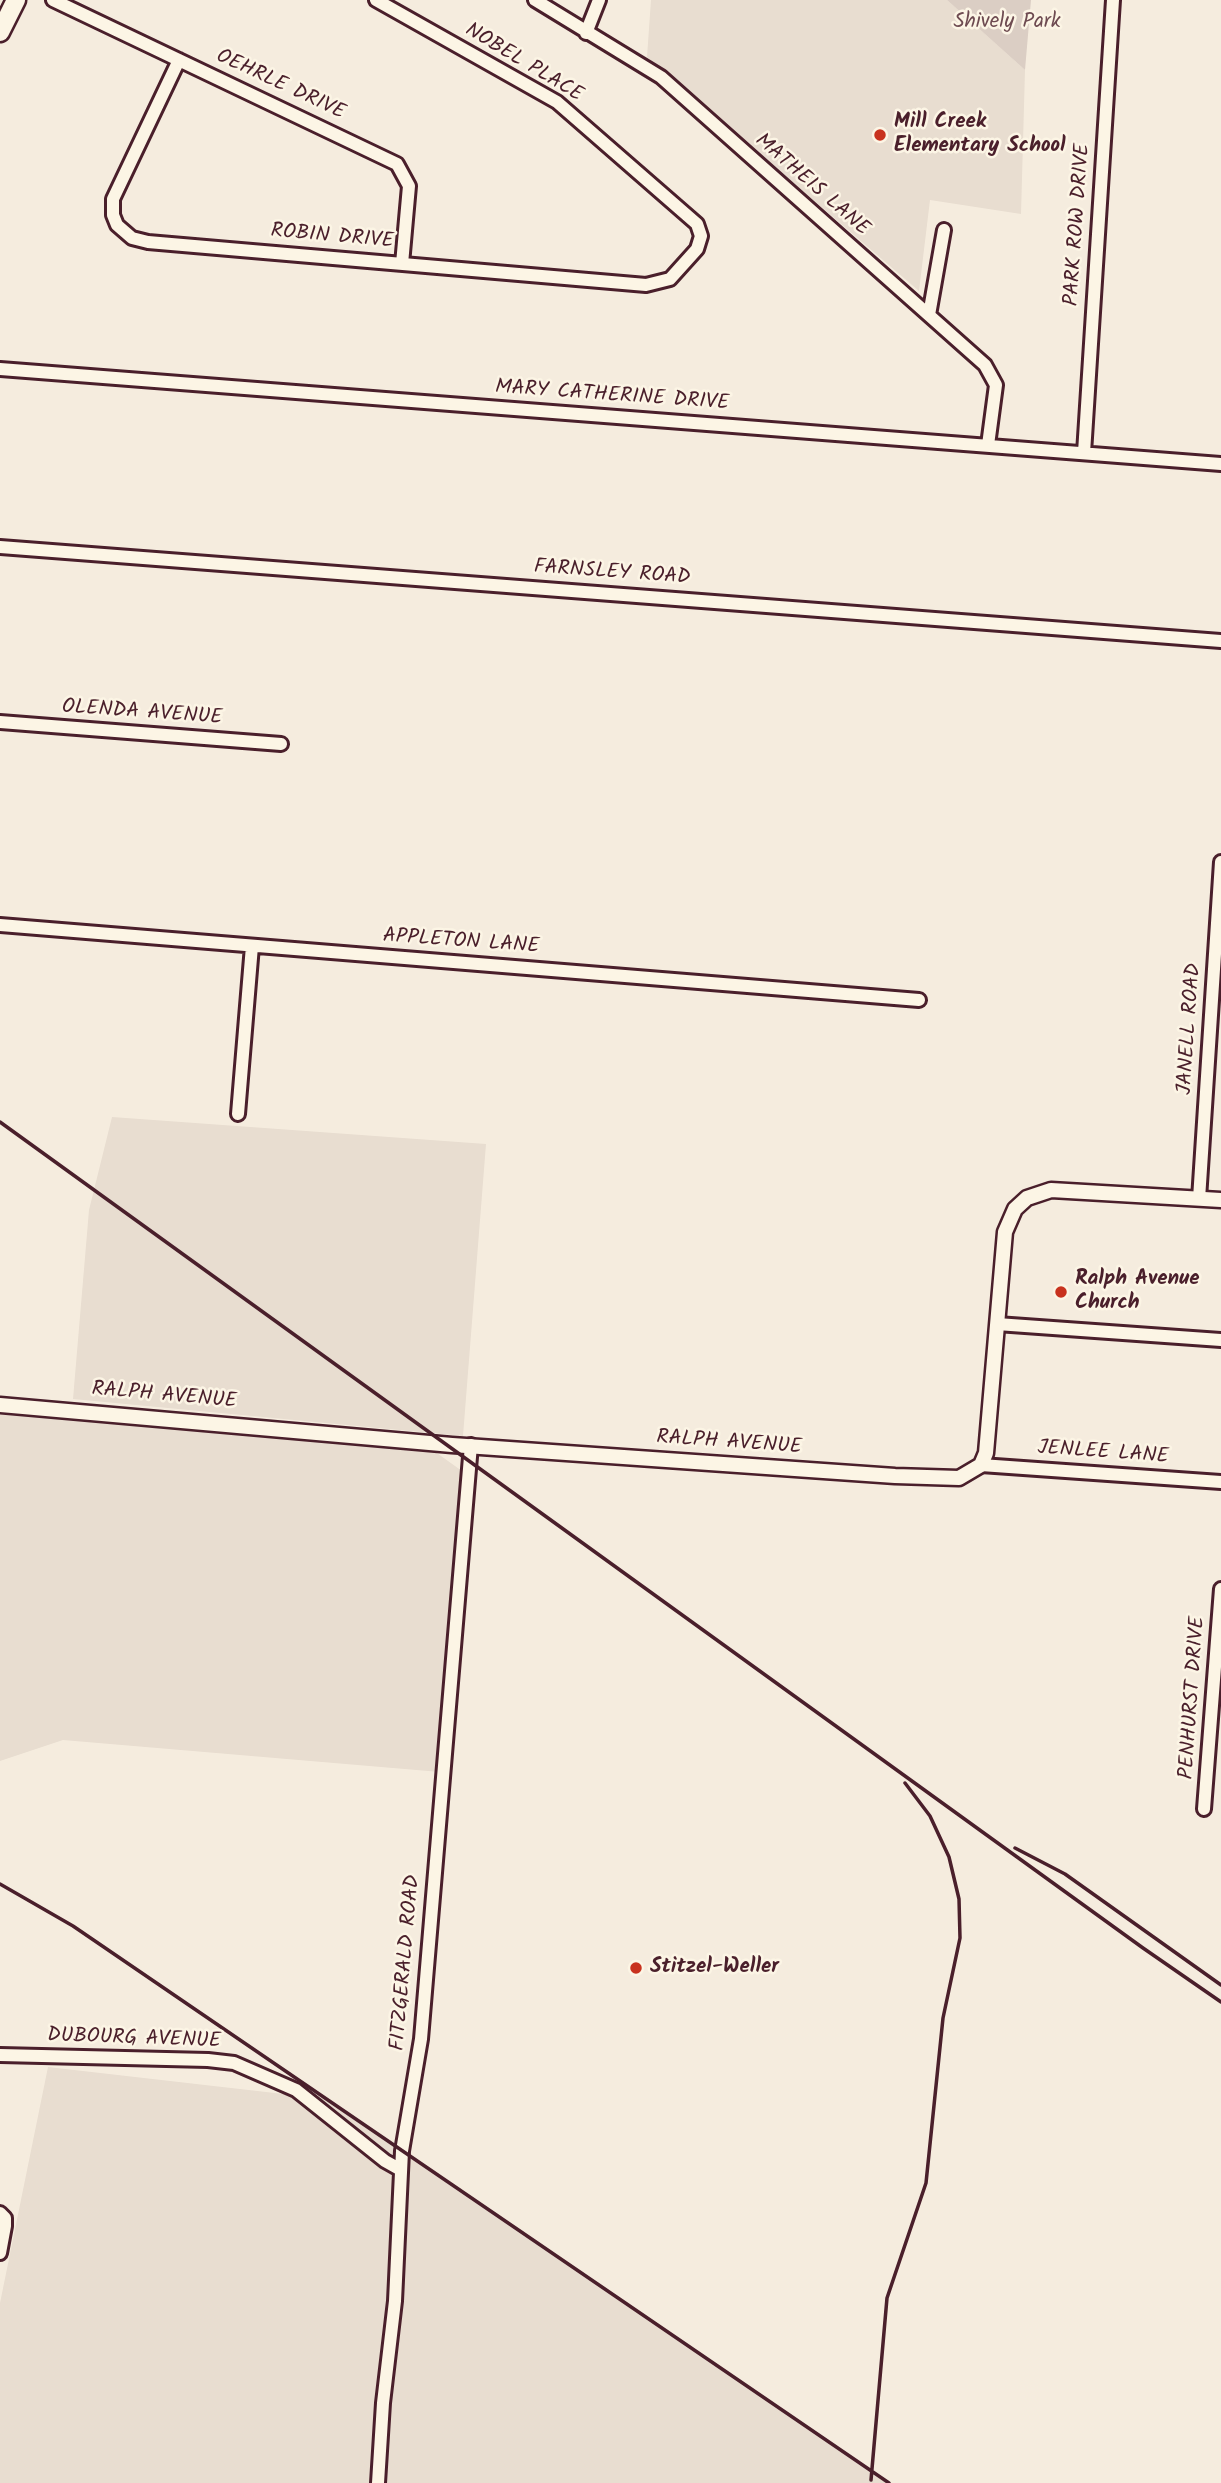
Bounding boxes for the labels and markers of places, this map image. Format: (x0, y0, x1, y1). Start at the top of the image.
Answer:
place label: Mill Creek Elementary School (894, 110, 1066, 160)
marker: Mill Creek Elementary School (872, 127, 888, 143)
place label: Ralph Avenue Church (1075, 1267, 1200, 1317)
marker: Ralph Avenue Church (1053, 1284, 1069, 1300)
place label: Stitzel-Weller (650, 1955, 779, 1981)
marker: Stitzel-Weller (628, 1960, 644, 1976)

